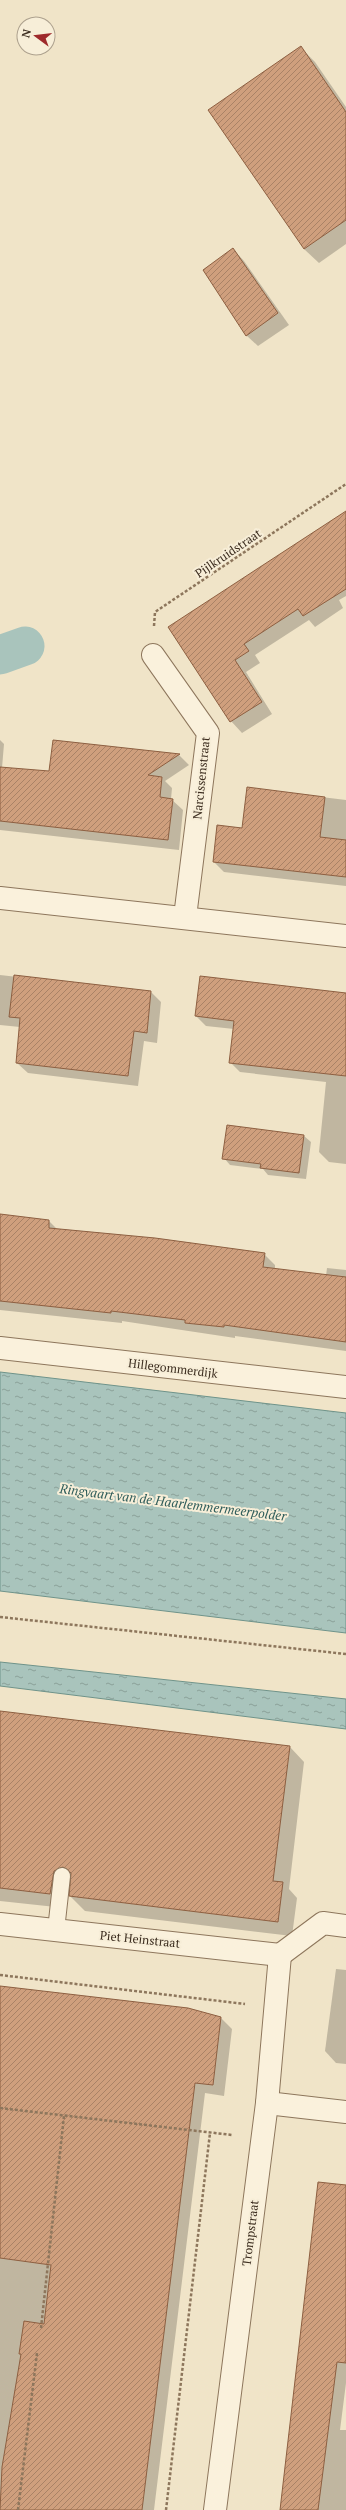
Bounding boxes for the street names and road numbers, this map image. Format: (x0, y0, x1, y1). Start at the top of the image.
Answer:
street label: Pijlkruidstraat (192, 525, 264, 581)
street label: Narcissenstraat (189, 735, 213, 820)
street label: Hillegommerdijk (127, 1355, 219, 1381)
street label: Piet Heinstraat (99, 1927, 181, 1951)
street label: Trompstraat (239, 2199, 262, 2267)

